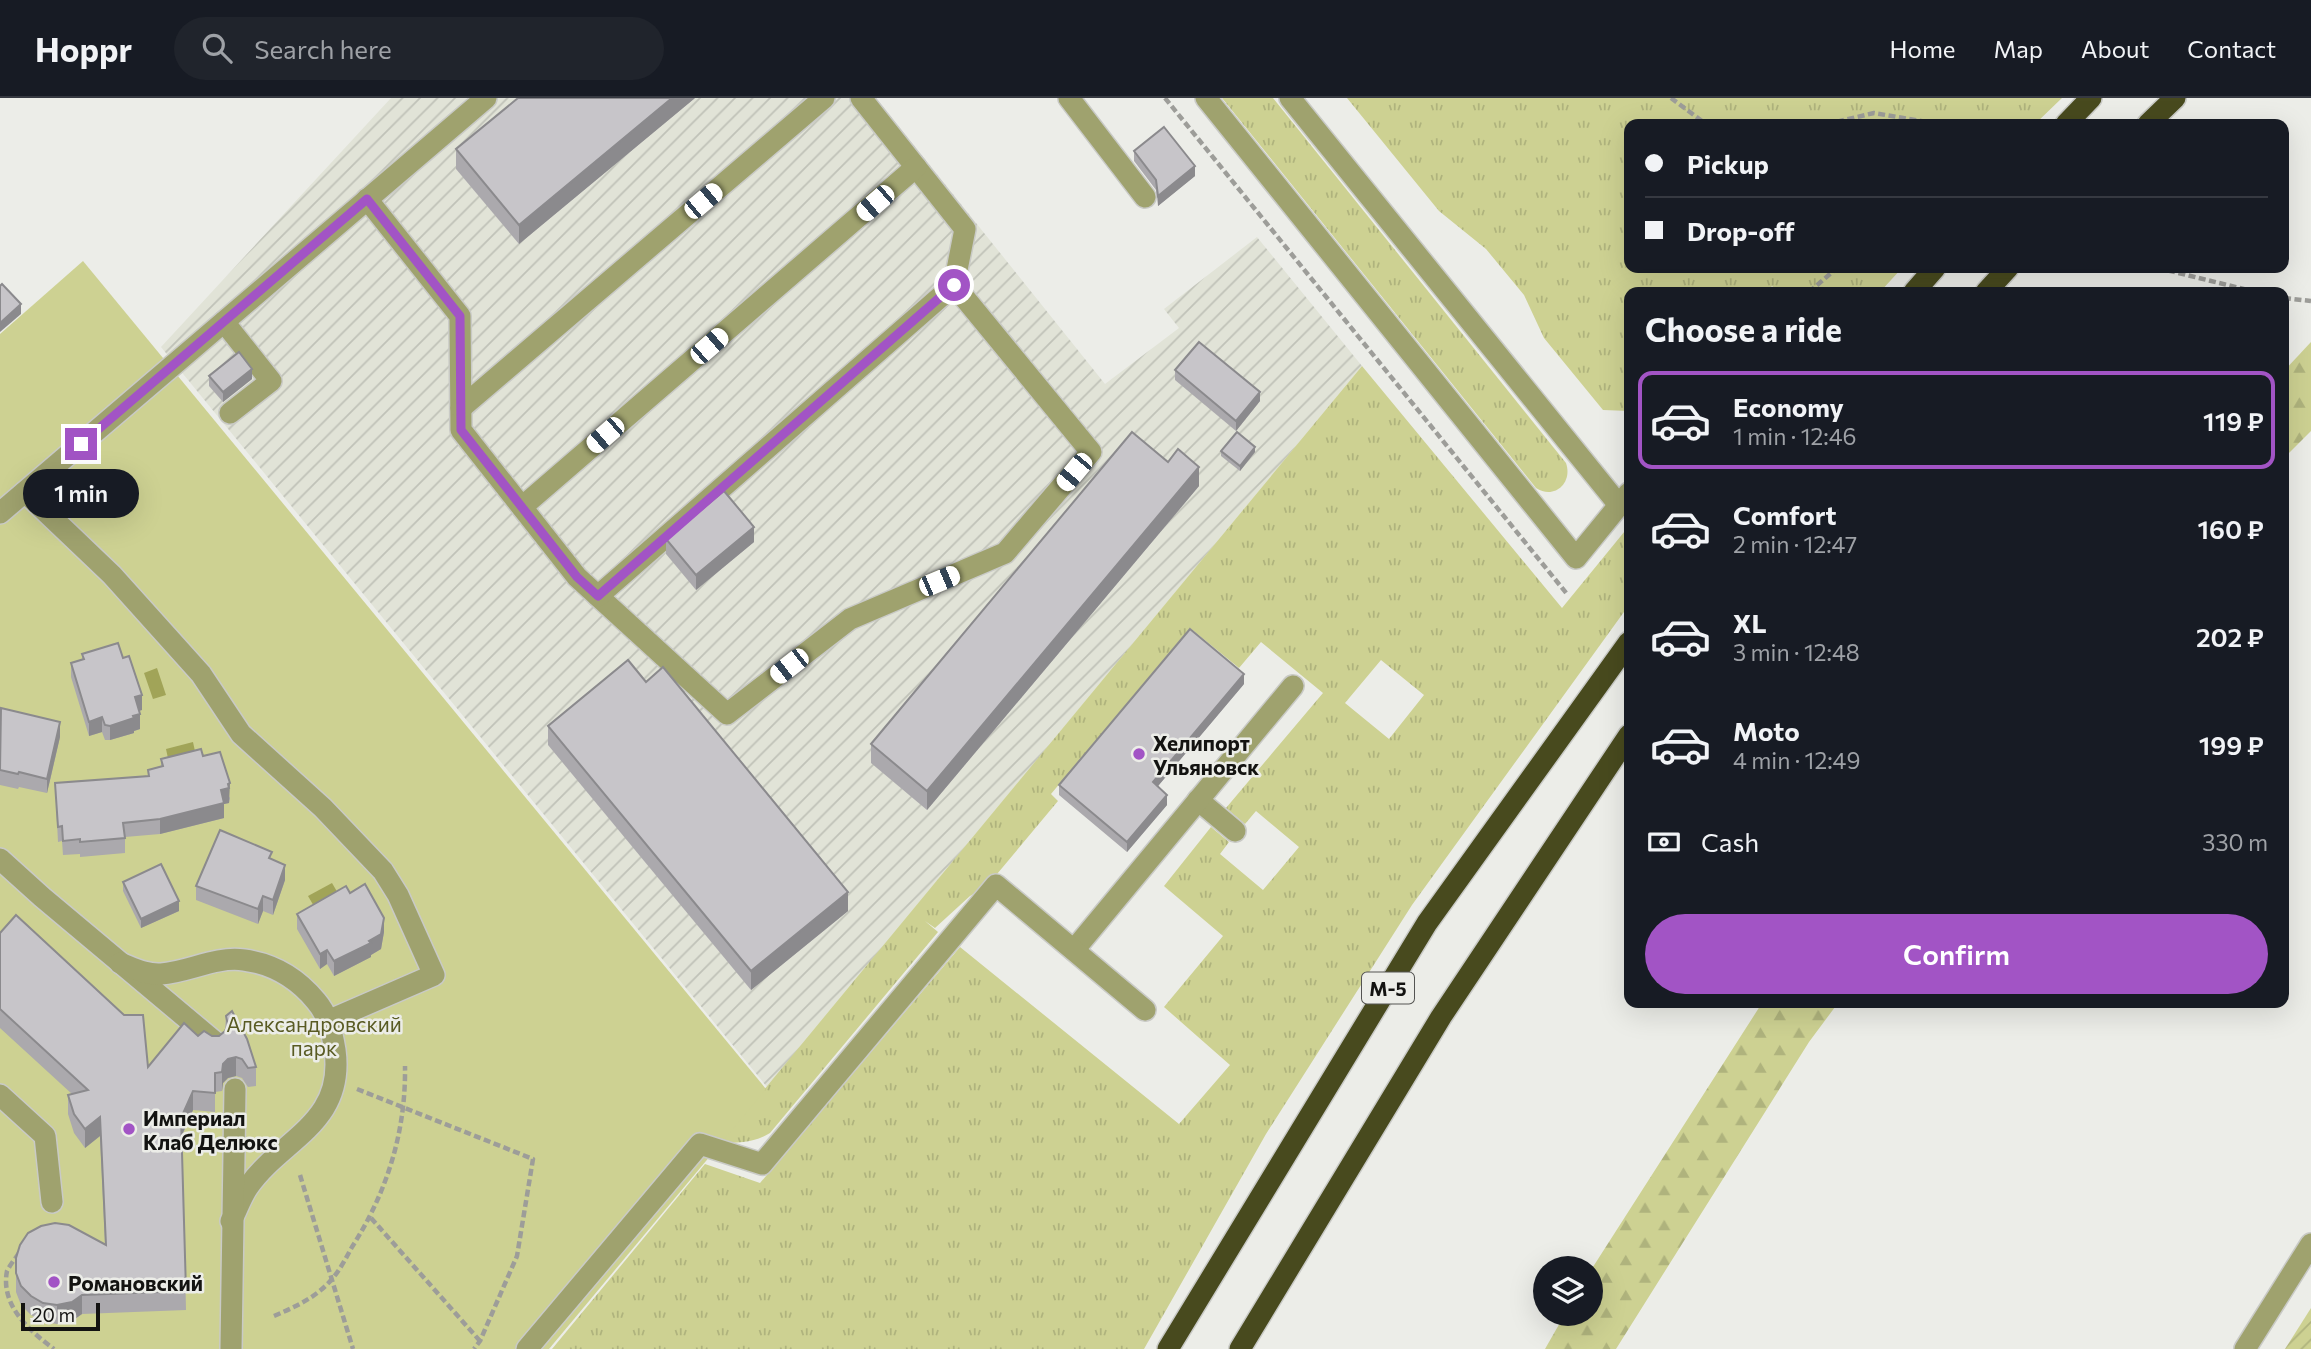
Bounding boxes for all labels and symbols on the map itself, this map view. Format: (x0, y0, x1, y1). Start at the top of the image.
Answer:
car (681, 179, 726, 223)
car (853, 181, 898, 225)
route start (938, 269, 970, 301)
car (687, 324, 732, 368)
car (583, 413, 628, 457)
route end (65, 428, 97, 460)
car (1053, 449, 1096, 495)
callout: 1 min (23, 468, 139, 518)
car (916, 563, 963, 599)
car (766, 645, 813, 687)
place label: Хелипорт Ульяновск (1153, 730, 1259, 779)
marker: Хелипорт Ульяновск (1131, 746, 1147, 762)
road number: М-5 (1362, 972, 1414, 1004)
park label: Александровский парк (226, 1011, 402, 1060)
place label: Империал Клаб Делюкс (143, 1105, 278, 1154)
marker: Империал Клаб Делюкс (121, 1121, 137, 1137)
place label: Романовский (68, 1270, 203, 1295)
marker: Романовский (46, 1274, 62, 1290)
scale bar (21, 1300, 100, 1332)

